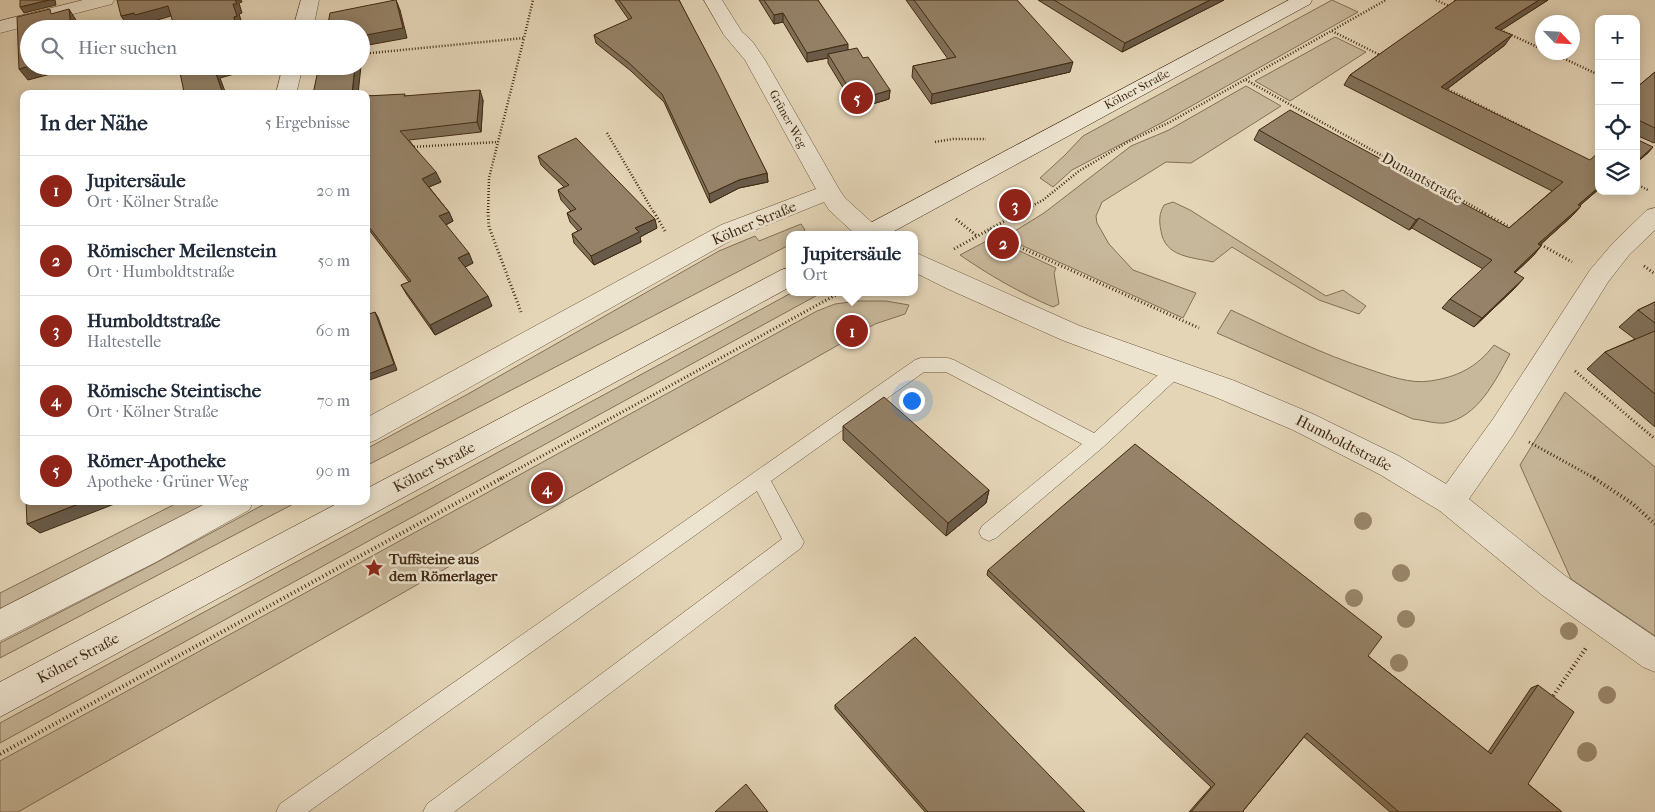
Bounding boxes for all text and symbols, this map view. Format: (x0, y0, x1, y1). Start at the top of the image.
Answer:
north arrow (1535, 15, 1580, 60)
map controls (1595, 15, 1640, 195)
button: + (1595, 15, 1640, 60)
search box (20, 20, 370, 75)
icon: search (38, 34, 66, 62)
text: Hier suchen (78, 37, 177, 59)
button: − (1595, 60, 1640, 105)
street label: Kölner Straße (1102, 66, 1172, 112)
pin: 5 (841, 79, 873, 117)
street label: Grüner Weg (766, 87, 810, 151)
button: locate (1595, 105, 1640, 150)
text: In der Nähe (40, 111, 148, 135)
text: 5 Ergebnisse (265, 113, 350, 132)
street label: Dunantstraße (1379, 148, 1466, 208)
button: layers (1595, 150, 1640, 195)
text: Jupitersäule (87, 170, 186, 192)
text: 1 (53, 181, 59, 200)
text: 20 m (316, 181, 350, 200)
pin: 3 (999, 186, 1031, 224)
text: Ort · Kölner Straße (87, 192, 218, 211)
street label: Kölner Straße (709, 197, 799, 249)
pin: 2 (987, 224, 1019, 262)
popup (786, 231, 918, 296)
text: Römischer Meilenstein (87, 240, 276, 262)
text: Jupitersäule (803, 243, 901, 265)
text: 2 (52, 251, 60, 270)
text: 50 m (318, 251, 350, 270)
text: Ort · Humboldtstraße (87, 262, 235, 281)
text: Ort (803, 265, 828, 284)
text: Humboldtstraße (87, 310, 220, 332)
pin: 1 (836, 312, 868, 350)
text: 3 (53, 321, 59, 340)
text: 60 m (316, 321, 350, 340)
text: Haltestelle (87, 332, 161, 351)
text: Römische Steintische (87, 380, 261, 402)
your location (899, 388, 925, 414)
text: 4 (51, 391, 61, 410)
text: 70 m (317, 391, 350, 410)
text: Ort · Kölner Straße (87, 402, 218, 421)
street label: Humboldtstraße (1293, 411, 1396, 475)
street label: Kölner Straße (390, 438, 478, 496)
text: Römer-Apotheke (87, 450, 226, 472)
text: 5 (53, 461, 59, 480)
text: 90 m (316, 461, 350, 480)
pin: 4 (531, 469, 563, 507)
text: Apotheke · Grüner Weg (87, 472, 248, 491)
place label: Tuffsteine aus dem Römerlager (388, 550, 498, 585)
place icon: Tuffsteine aus dem Römerlager (363, 557, 385, 579)
street label: Kölner Straße (34, 629, 122, 687)

